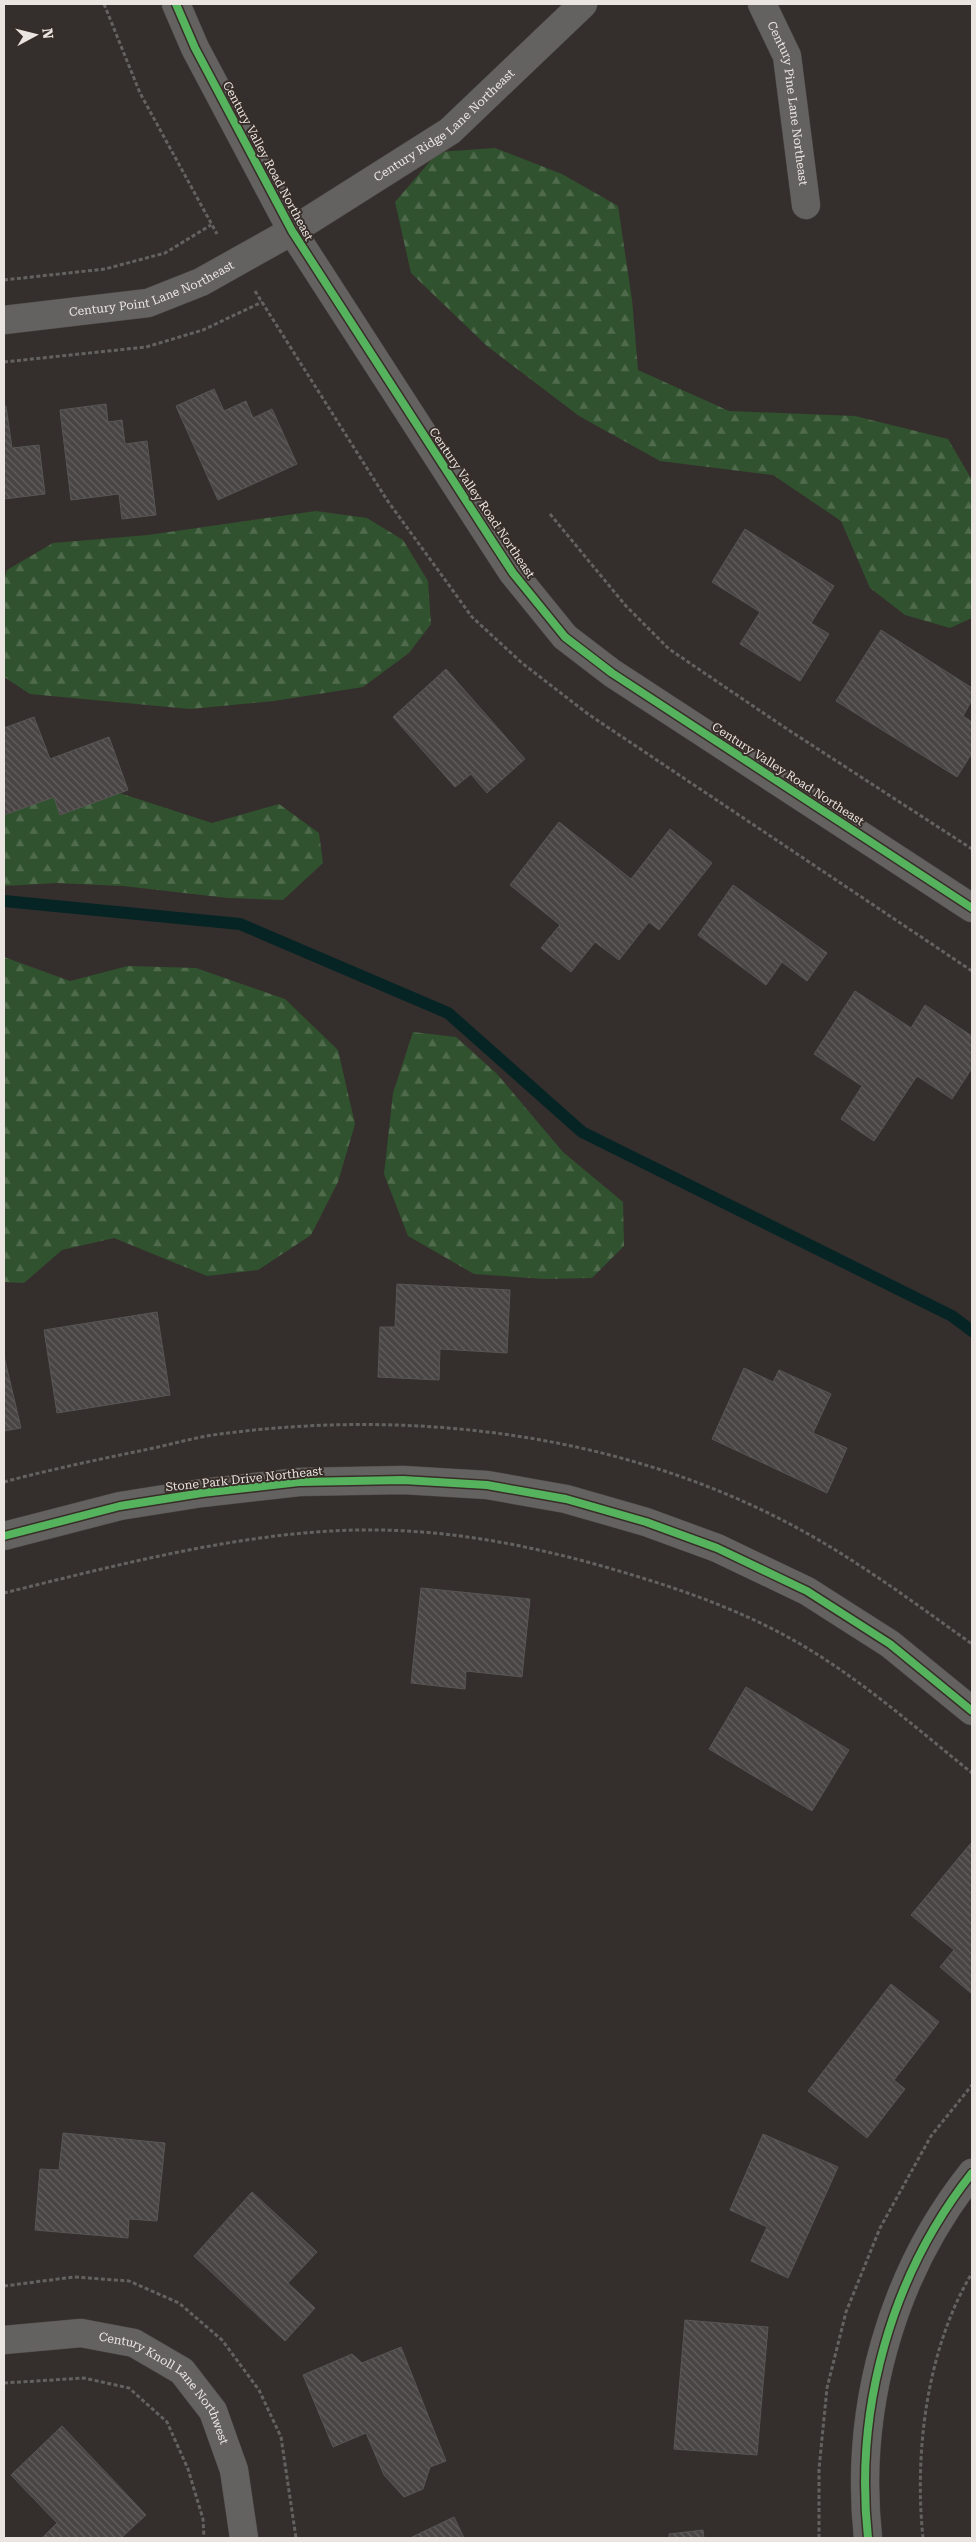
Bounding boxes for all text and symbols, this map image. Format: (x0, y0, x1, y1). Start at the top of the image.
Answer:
north arrow (10, 10, 60, 60)
street label: Century Pine Lane Northeast (764, 19, 811, 187)
text: N (39, 27, 57, 40)
street label: Century Ridge Lane Northeast (371, 66, 518, 184)
street label: Century Valley Road Northeast (220, 79, 316, 243)
street label: Century Point Lane Northeast (68, 258, 237, 319)
street label: Century Valley Road Northeast (426, 425, 538, 581)
street label: Century Valley Road Northeast (709, 720, 867, 829)
street label: Stone Park Drive Northeast (165, 1464, 324, 1494)
street label: Century Knoll Lane Northwest (98, 2330, 231, 2447)

